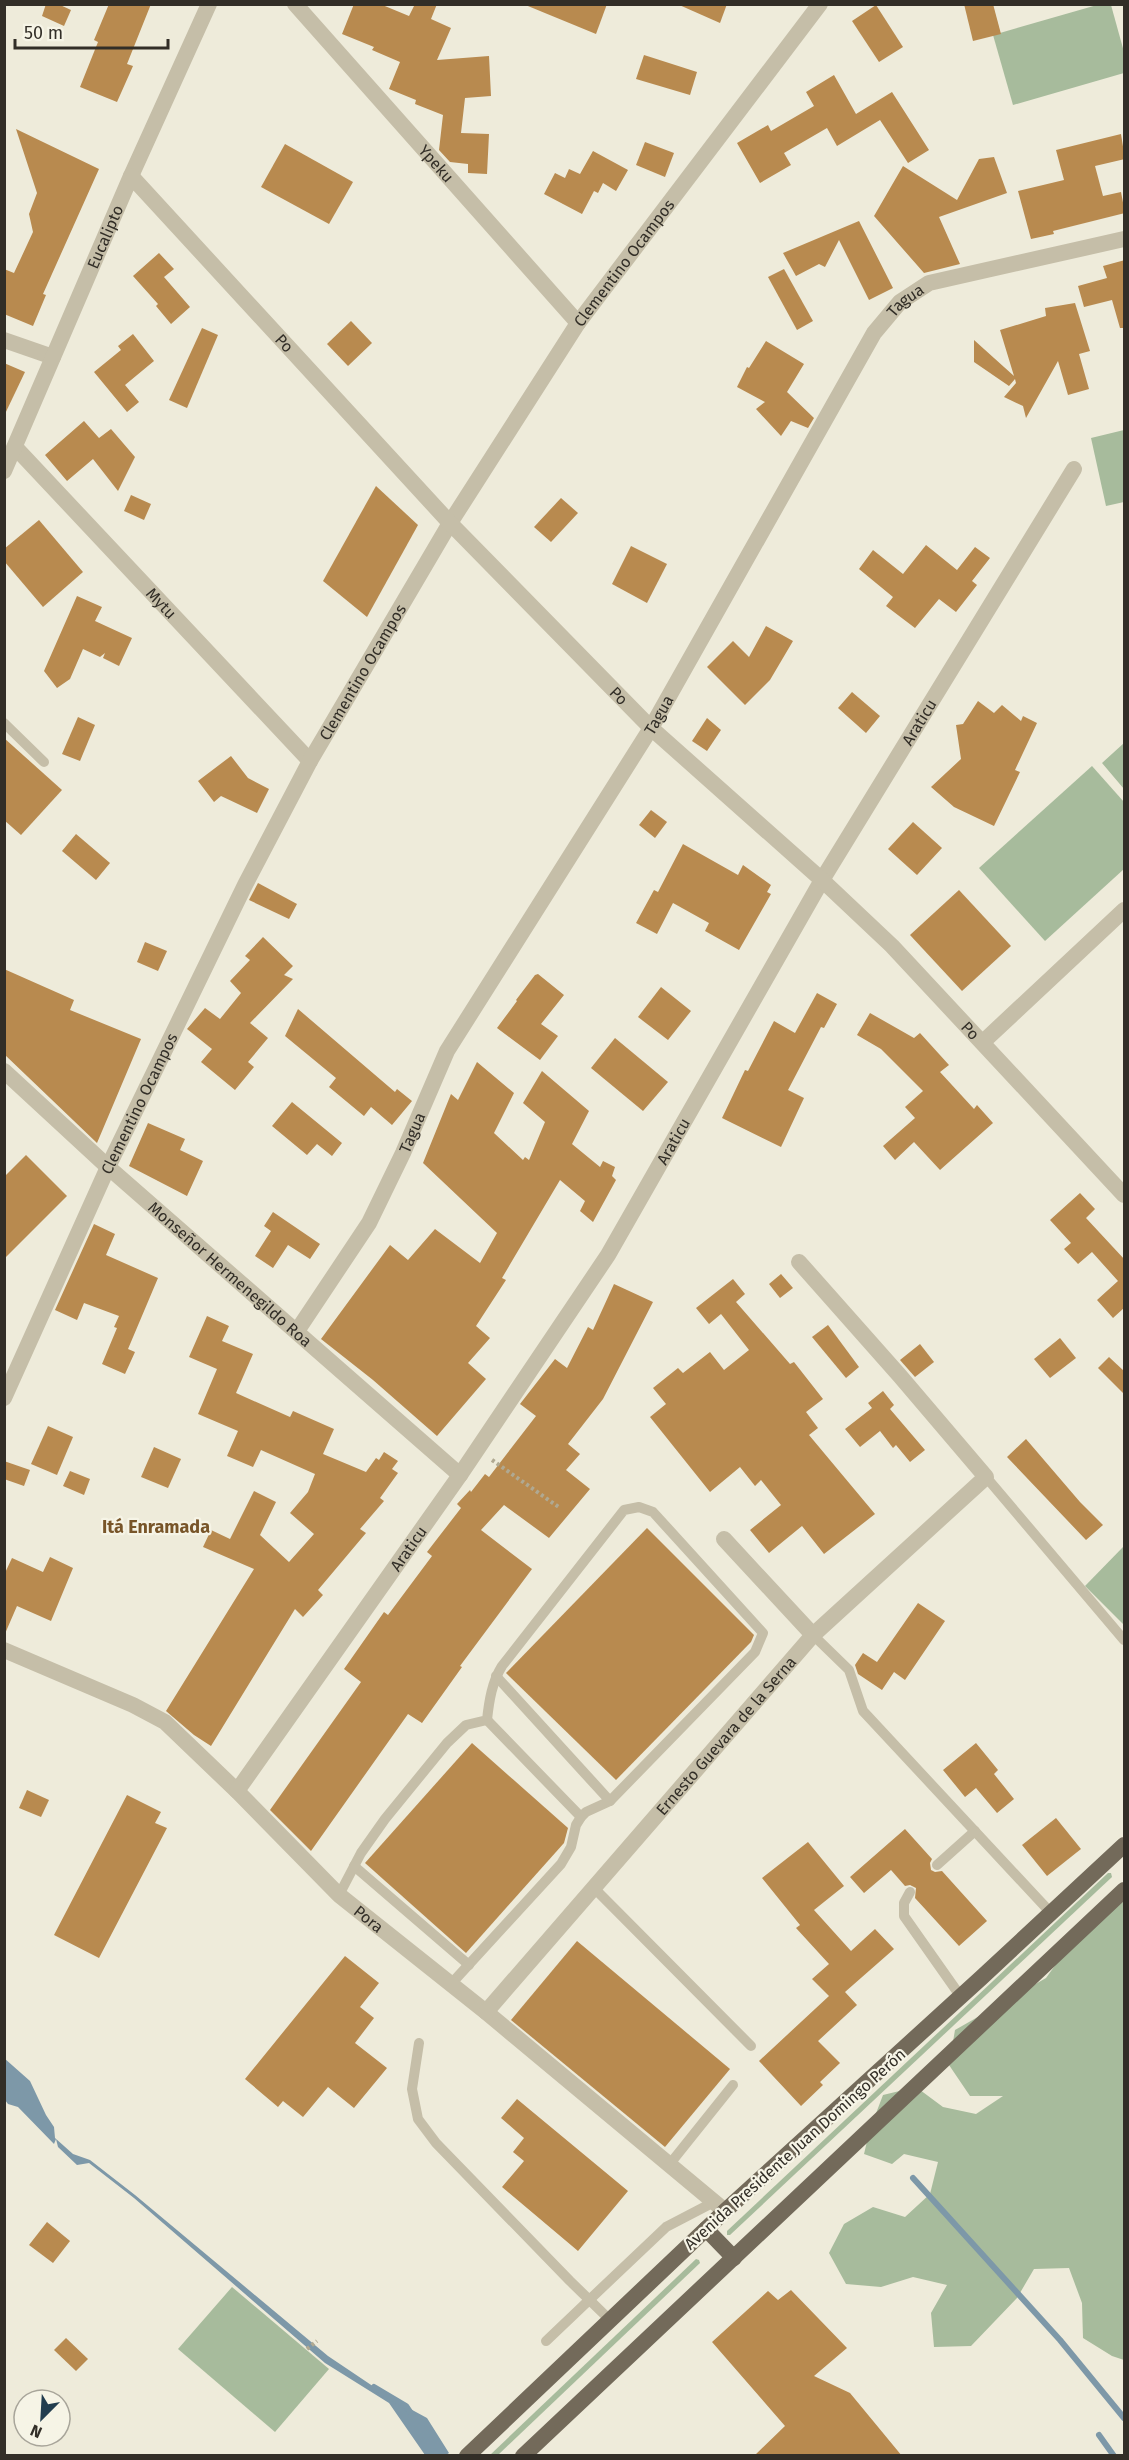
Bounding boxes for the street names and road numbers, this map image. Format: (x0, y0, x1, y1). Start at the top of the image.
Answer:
street label: Ypeku (415, 141, 458, 186)
street label: Clementino Ocampos (569, 195, 678, 330)
street label: Eucalipto (83, 202, 127, 271)
street label: Tagua (882, 280, 927, 320)
street label: Po (271, 330, 298, 356)
street label: Mytu (142, 584, 181, 622)
street label: Clementino Ocampos (315, 601, 410, 744)
street label: Po (606, 682, 632, 709)
street label: Tagua (640, 692, 677, 738)
street label: Araticu (898, 695, 940, 749)
street label: Po (958, 1017, 984, 1044)
street label: Clementino Ocampos (97, 1030, 181, 1177)
street label: Tagua (395, 1109, 429, 1156)
street label: Araticu (652, 1114, 694, 1168)
street label: Monseñor Hermenegildo Roa (145, 1197, 316, 1351)
street label: Araticu (386, 1522, 431, 1574)
street label: Ernesto Guevara de la Serna (652, 1652, 800, 1819)
street label: Pora (350, 1901, 387, 1936)
street label: Avenida Presidente Juan Domingo Perón (681, 2045, 909, 2253)

